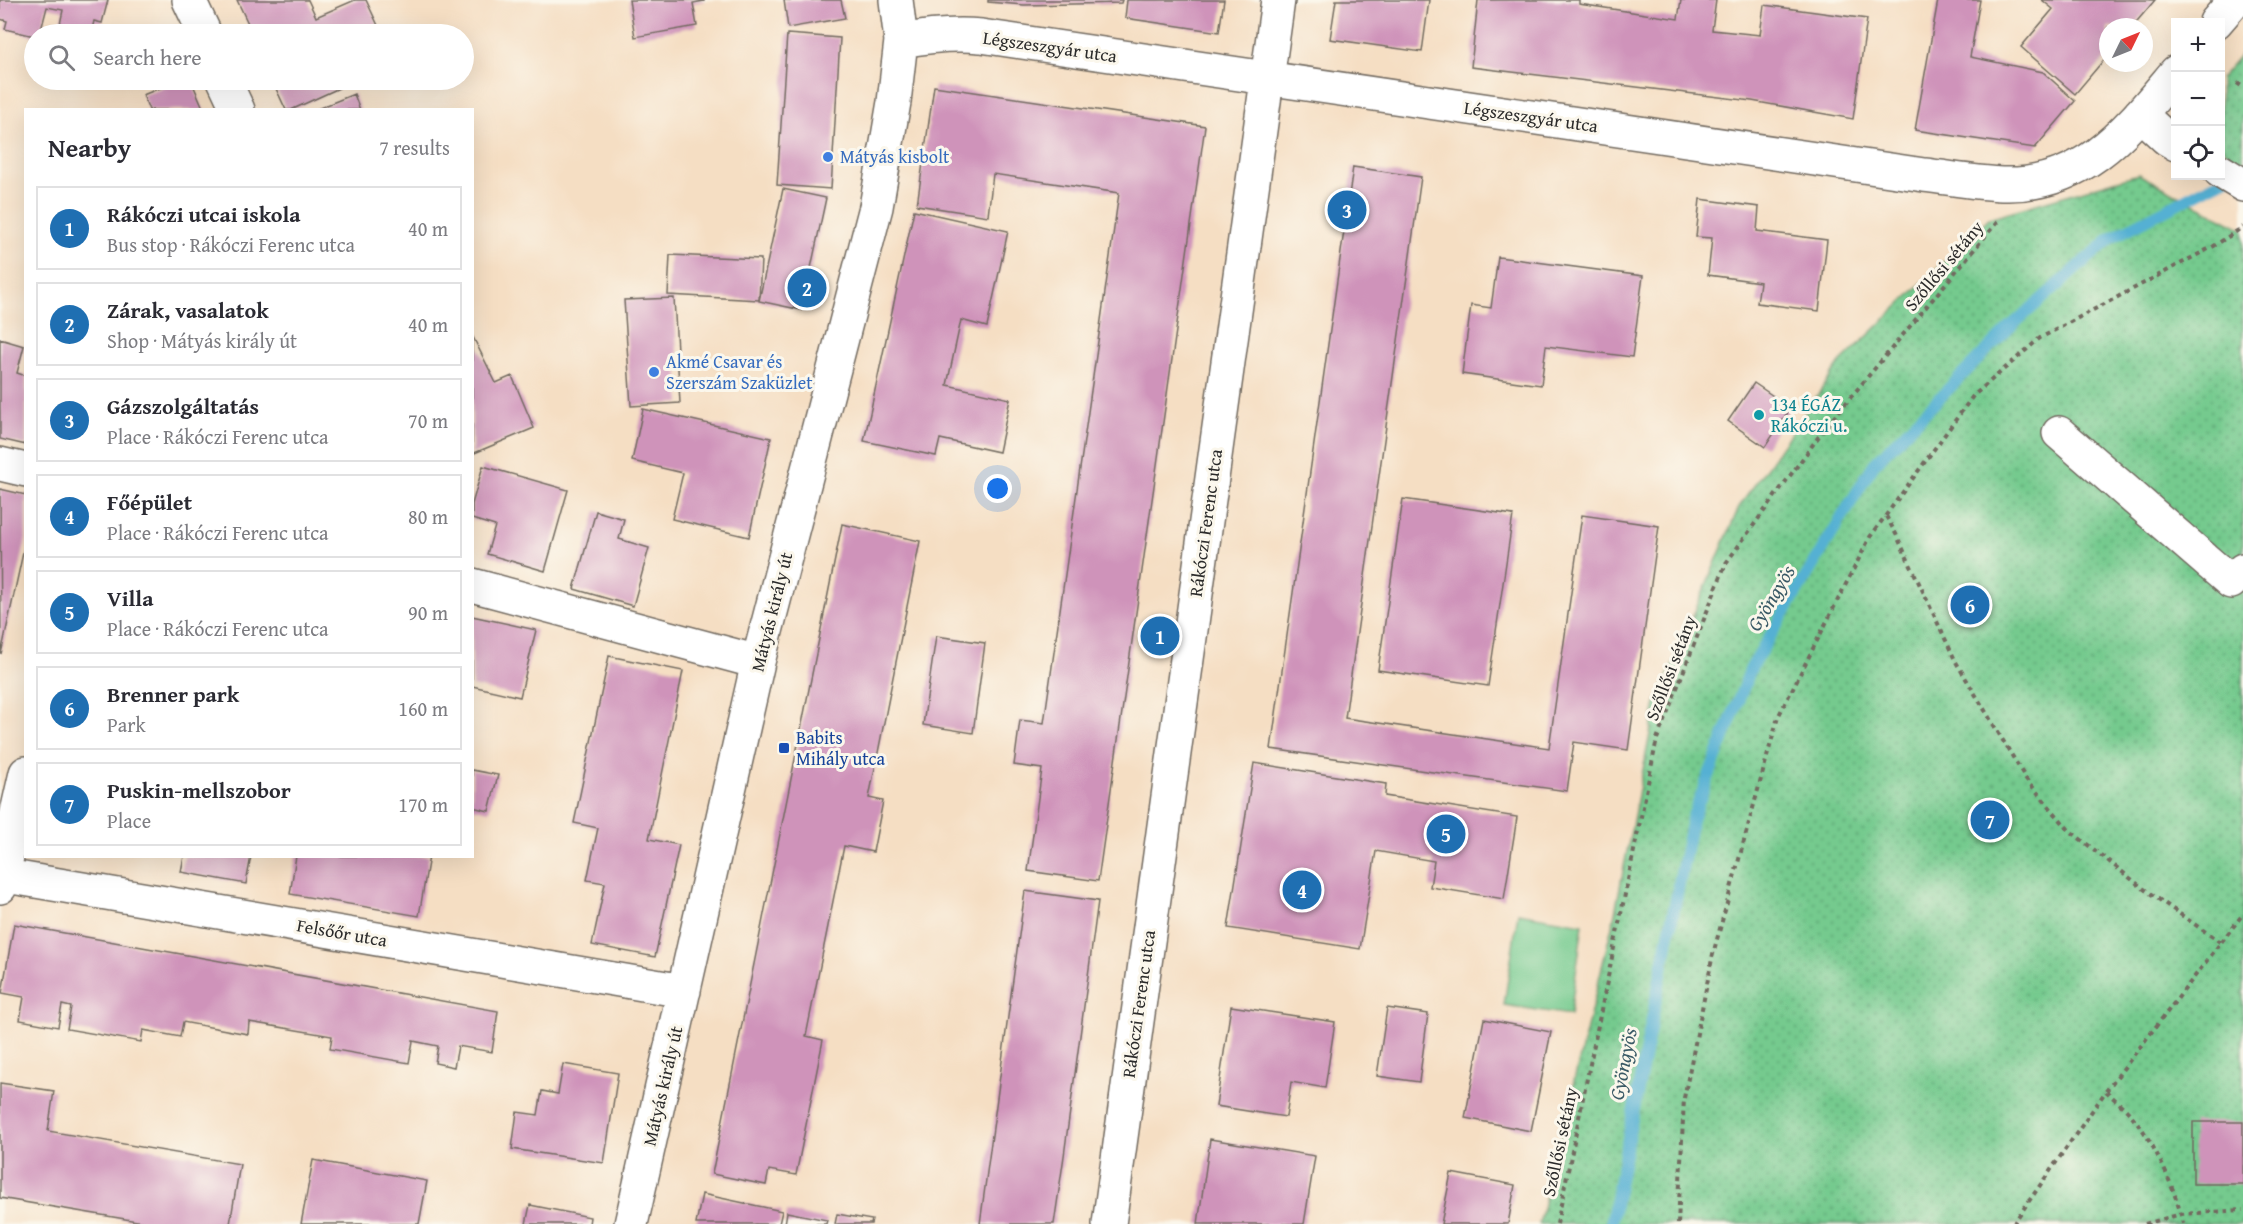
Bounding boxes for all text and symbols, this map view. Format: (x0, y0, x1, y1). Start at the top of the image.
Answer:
north arrow (2099, 18, 2153, 72)
map controls (2171, 18, 2225, 180)
button: + (2171, 18, 2225, 72)
search box (24, 24, 474, 90)
street label: Légszeszgyár utca (981, 24, 1119, 69)
icon: search (45, 41, 78, 74)
text: Search here (93, 41, 202, 73)
button: − (2171, 72, 2225, 126)
street label: Légszeszgyár utca (1462, 94, 1600, 139)
button: locate (2171, 126, 2225, 180)
text: Nearby (48, 128, 131, 167)
text: 7 results (379, 133, 450, 162)
place label: Mátyás kisbolt (840, 143, 950, 170)
marker: Mátyás kisbolt (821, 150, 835, 164)
pin: 3 (1328, 188, 1366, 232)
text: Rákóczi utcai iskola (107, 198, 301, 230)
text: 1 (64, 214, 75, 243)
text: 40 m (408, 214, 448, 243)
street label: Szőllősi sétány (1898, 215, 1990, 317)
text: Bus stop · Rákóczi Ferenc utca (107, 230, 355, 259)
pin: 2 (788, 266, 826, 310)
text: Zárak, vasalatok (107, 294, 269, 326)
text: 2 (64, 310, 75, 339)
text: 40 m (408, 310, 448, 339)
text: Shop · Mátyás király út (107, 326, 297, 355)
place label: Akmé Csavar és Szerszám Szaküzlet (666, 348, 813, 396)
marker: Akmé Csavar és Szerszám Szaküzlet (647, 365, 661, 379)
text: Gázszolgáltatás (107, 390, 259, 422)
place label: 134 ÉGÁZ Rákóczi u. (1771, 391, 1847, 439)
text: 3 (64, 406, 75, 435)
text: 70 m (408, 406, 448, 435)
marker: 134 ÉGÁZ Rákóczi u. (1752, 408, 1766, 422)
text: Place · Rákóczi Ferenc utca (107, 422, 329, 451)
street label: Rákóczi Ferenc utca (1182, 447, 1229, 598)
your location (983, 474, 1012, 503)
text: Főépület (107, 486, 192, 518)
text: 4 (64, 502, 75, 531)
text: 80 m (408, 502, 448, 531)
text: Place · Rákóczi Ferenc utca (107, 518, 329, 547)
street label: Mátyás király út (744, 549, 800, 675)
water label: Gyöngyös (1739, 558, 1802, 636)
text: Villa (107, 582, 153, 614)
pin: 6 (1950, 582, 1990, 628)
text: 5 (64, 598, 75, 627)
text: 90 m (408, 598, 448, 627)
street label: Szőllősi sétány (1638, 611, 1703, 724)
text: Place · Rákóczi Ferenc utca (107, 614, 329, 643)
pin: 1 (1140, 614, 1180, 658)
text: Brenner park (107, 678, 239, 710)
text: 6 (64, 694, 75, 723)
text: 160 m (398, 694, 448, 723)
text: Park (107, 710, 146, 739)
place label: Babits Mihály utca (796, 724, 885, 772)
marker: Babits Mihály utca (777, 741, 791, 755)
text: Puskin-mellszobor (107, 774, 291, 806)
text: 7 (64, 790, 75, 819)
text: 170 m (398, 790, 448, 819)
pin: 7 (1970, 798, 2010, 842)
text: Place (107, 806, 151, 835)
pin: 5 (1426, 812, 1466, 856)
pin: 4 (1282, 868, 1322, 912)
street label: Felsőőr utca (295, 911, 390, 954)
street label: Rákóczi Ferenc utca (1115, 928, 1162, 1079)
street label: Mátyás király út (636, 1023, 690, 1149)
water label: Gyöngyös (1601, 1025, 1644, 1102)
street label: Szőllősi sétány (1535, 1085, 1584, 1199)

